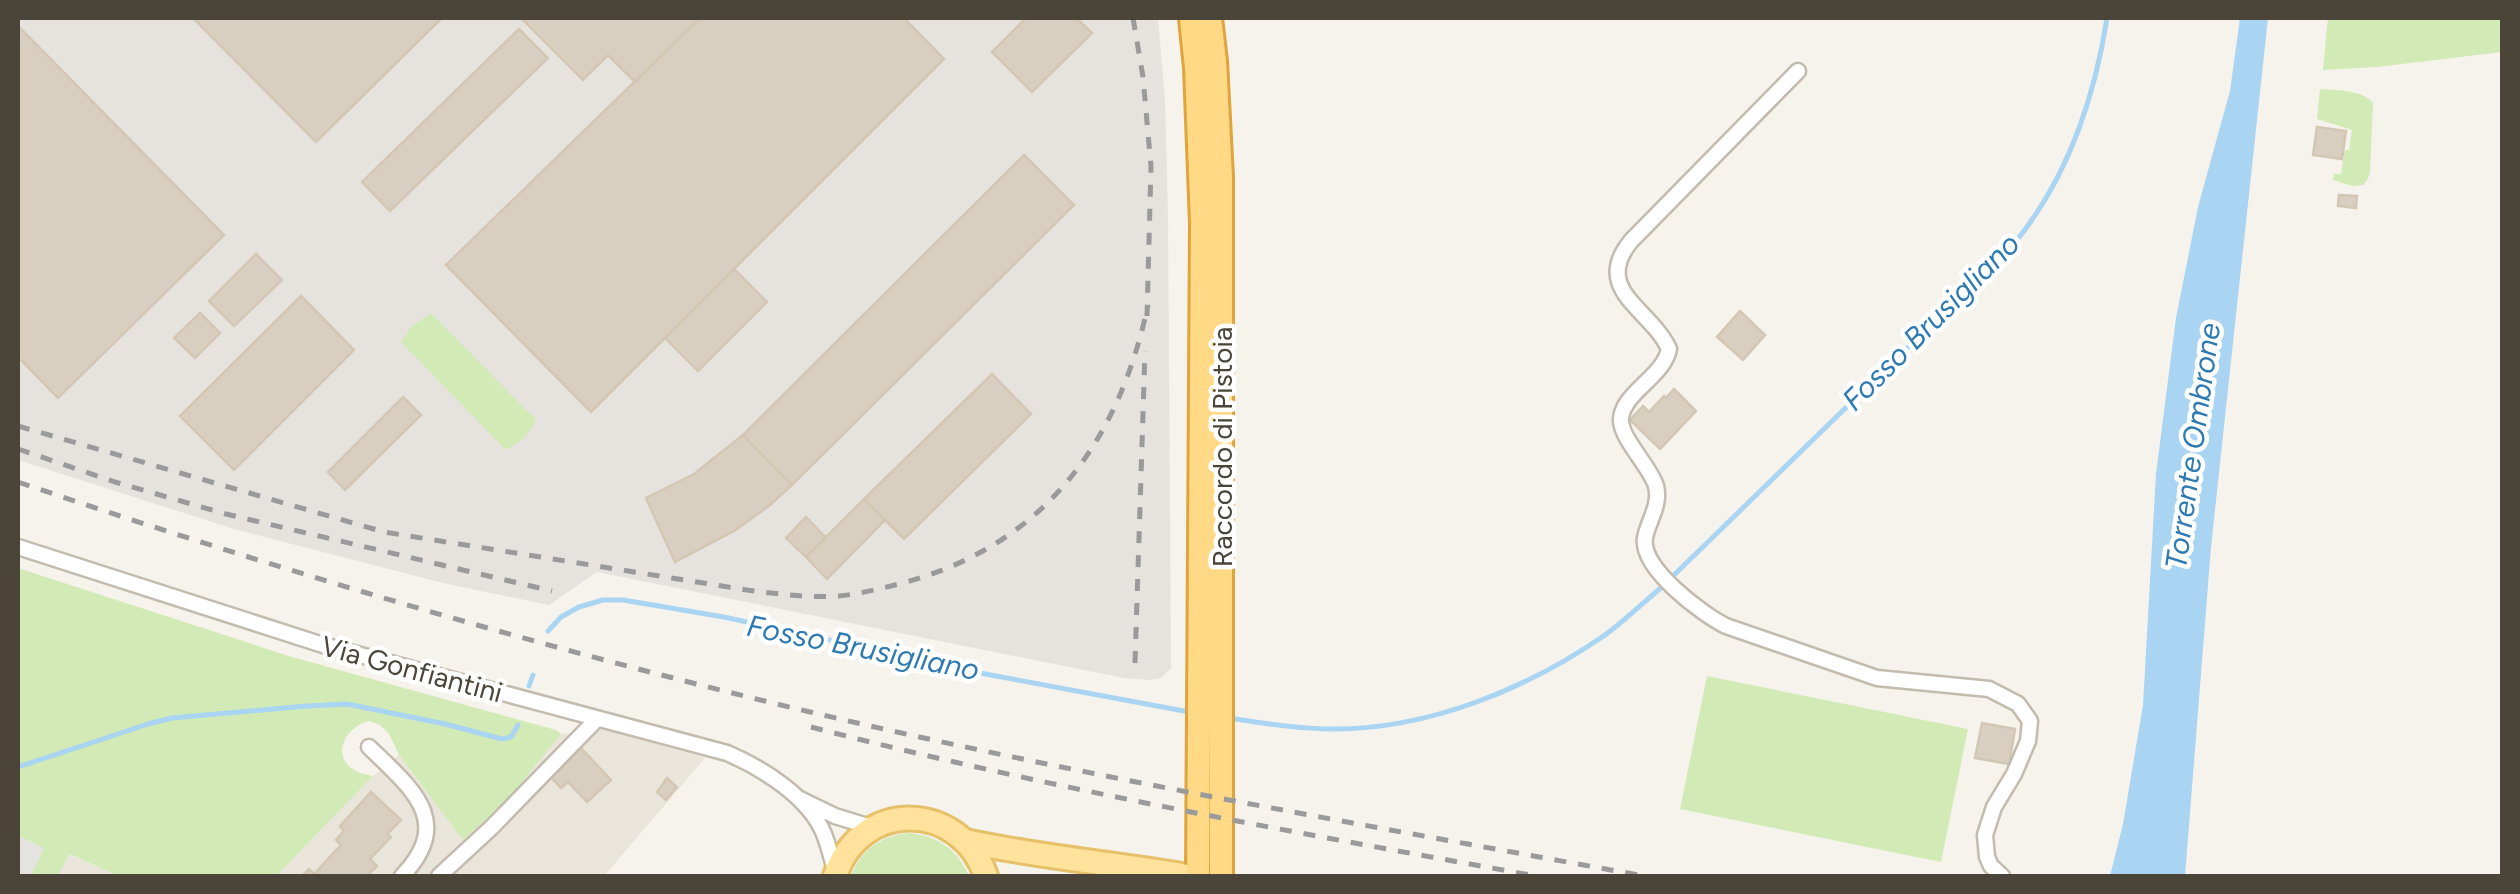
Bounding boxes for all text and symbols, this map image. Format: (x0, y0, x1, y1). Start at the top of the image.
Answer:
water label: Fosso Brusigliano (1834, 225, 2027, 418)
water label: Torrente Ombrone (2157, 320, 2228, 571)
street label: Raccordo di Pistoia (1205, 327, 1239, 567)
water label: Fosso Brusigliano (744, 607, 982, 688)
street label: Via Gonfiantini (318, 628, 506, 710)

